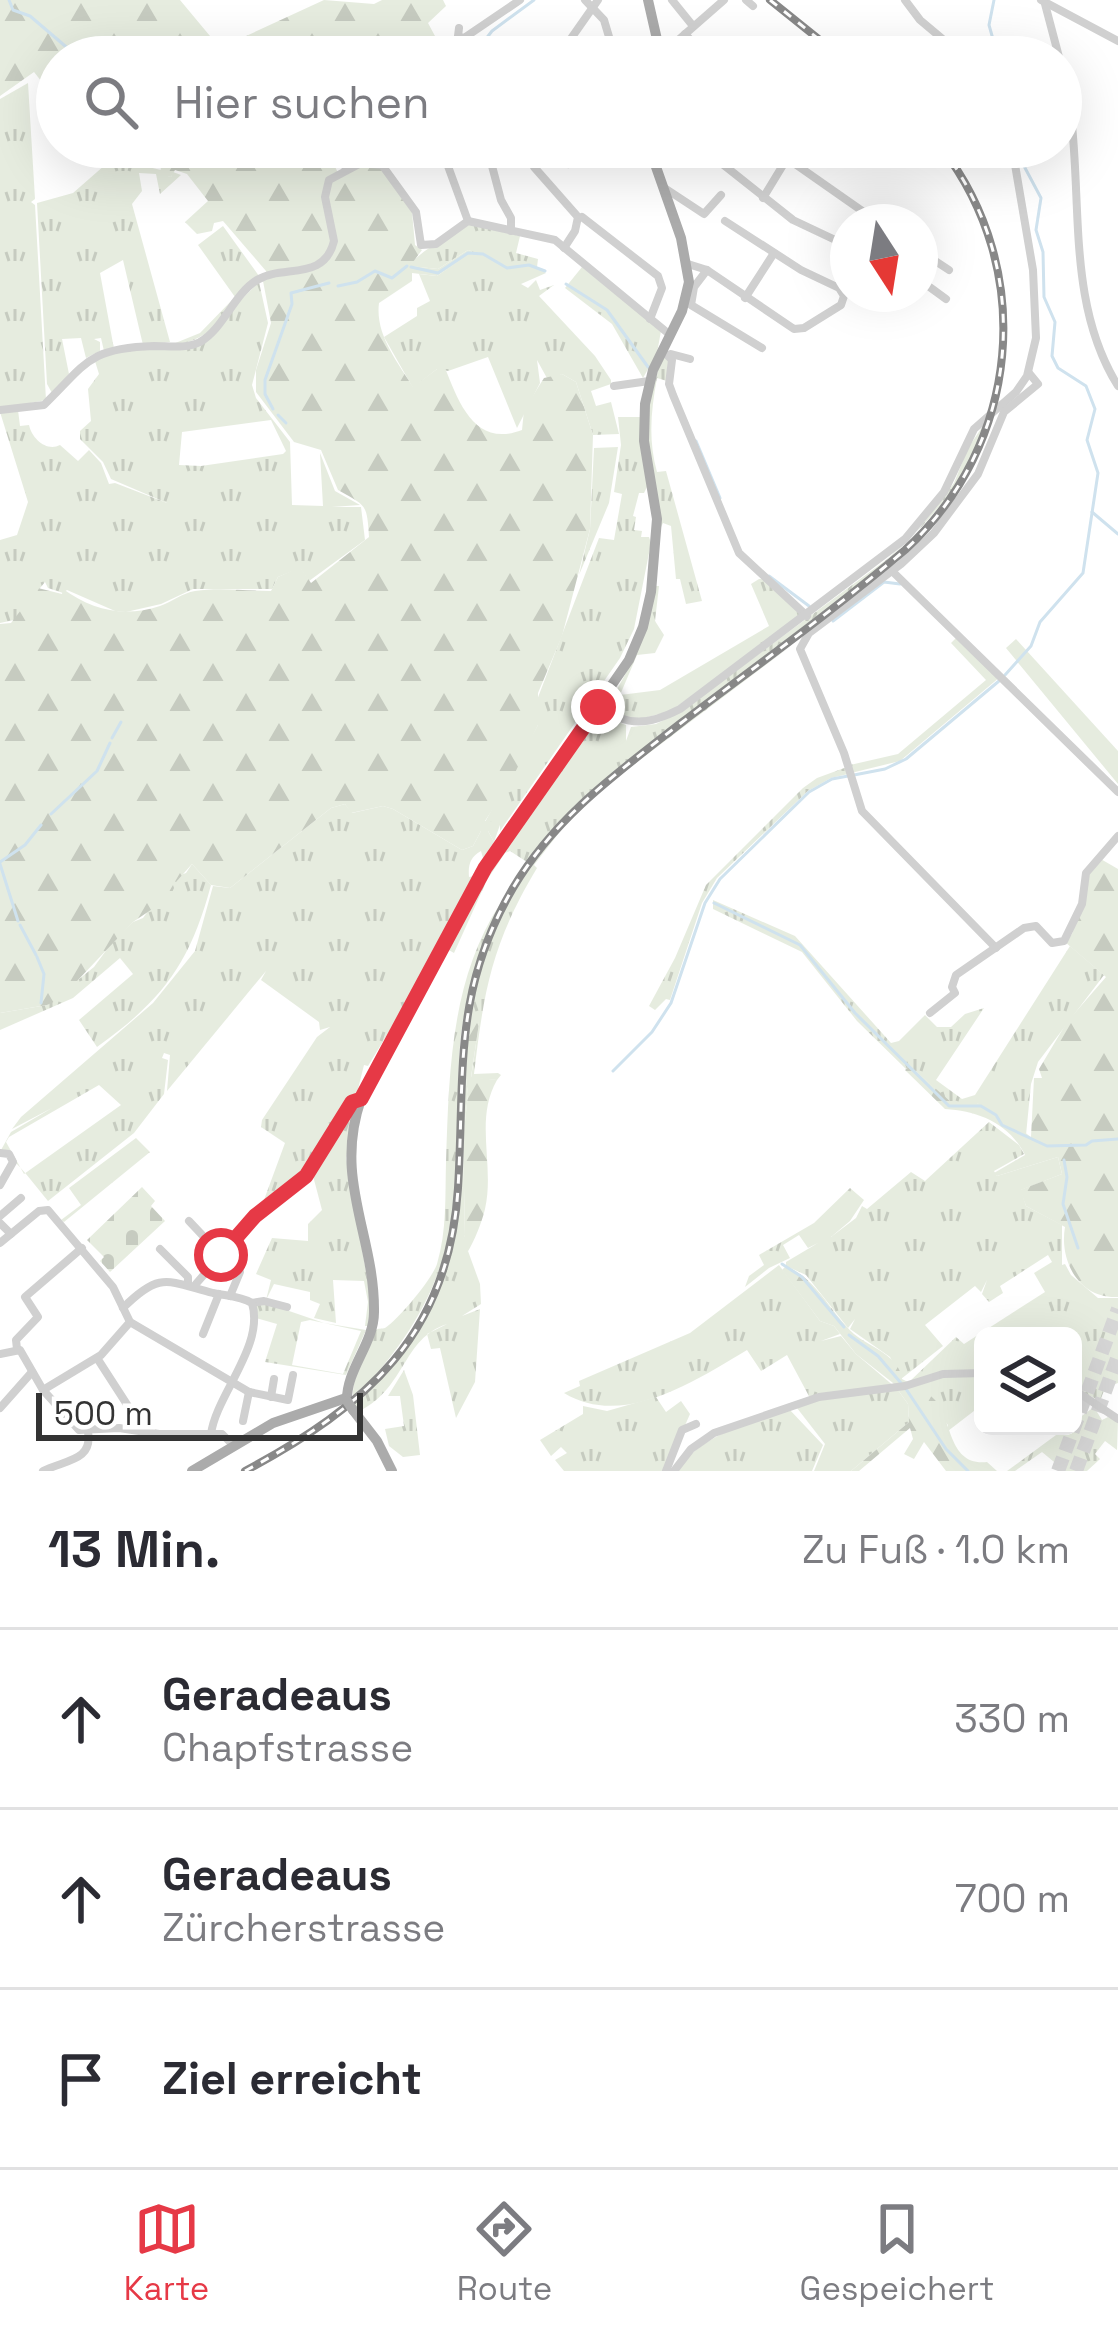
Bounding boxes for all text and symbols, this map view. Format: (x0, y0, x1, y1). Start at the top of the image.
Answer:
search box (36, 36, 1082, 168)
icon: search (78, 69, 144, 135)
text: Hier suchen (174, 74, 430, 131)
north arrow (830, 204, 938, 312)
route end (571, 680, 625, 734)
route start (194, 1228, 248, 1282)
map controls (974, 1327, 1082, 1435)
button: layers (974, 1327, 1082, 1435)
scale bar (36, 1387, 363, 1440)
text: 500 m (54, 1393, 153, 1435)
text: 13 Min. (48, 1517, 220, 1582)
text: Zu Fuß · 1.0 km (802, 1525, 1070, 1574)
text: Geradeaus (162, 1666, 392, 1723)
icon: ahead (48, 1686, 114, 1752)
text: 330 m (954, 1694, 1070, 1743)
text: Chapfstrasse (162, 1723, 413, 1772)
text: Geradeaus (162, 1846, 392, 1903)
icon: ahead (48, 1866, 114, 1932)
text: 700 m (955, 1874, 1070, 1923)
text: Zürcherstrasse (162, 1903, 445, 1952)
icon: arrive (48, 2046, 114, 2112)
text: Ziel erreicht (162, 2050, 422, 2107)
tab: Karte (124, 2196, 209, 2310)
tab: Route (457, 2196, 552, 2310)
tab: Gespeichert (800, 2196, 994, 2310)

